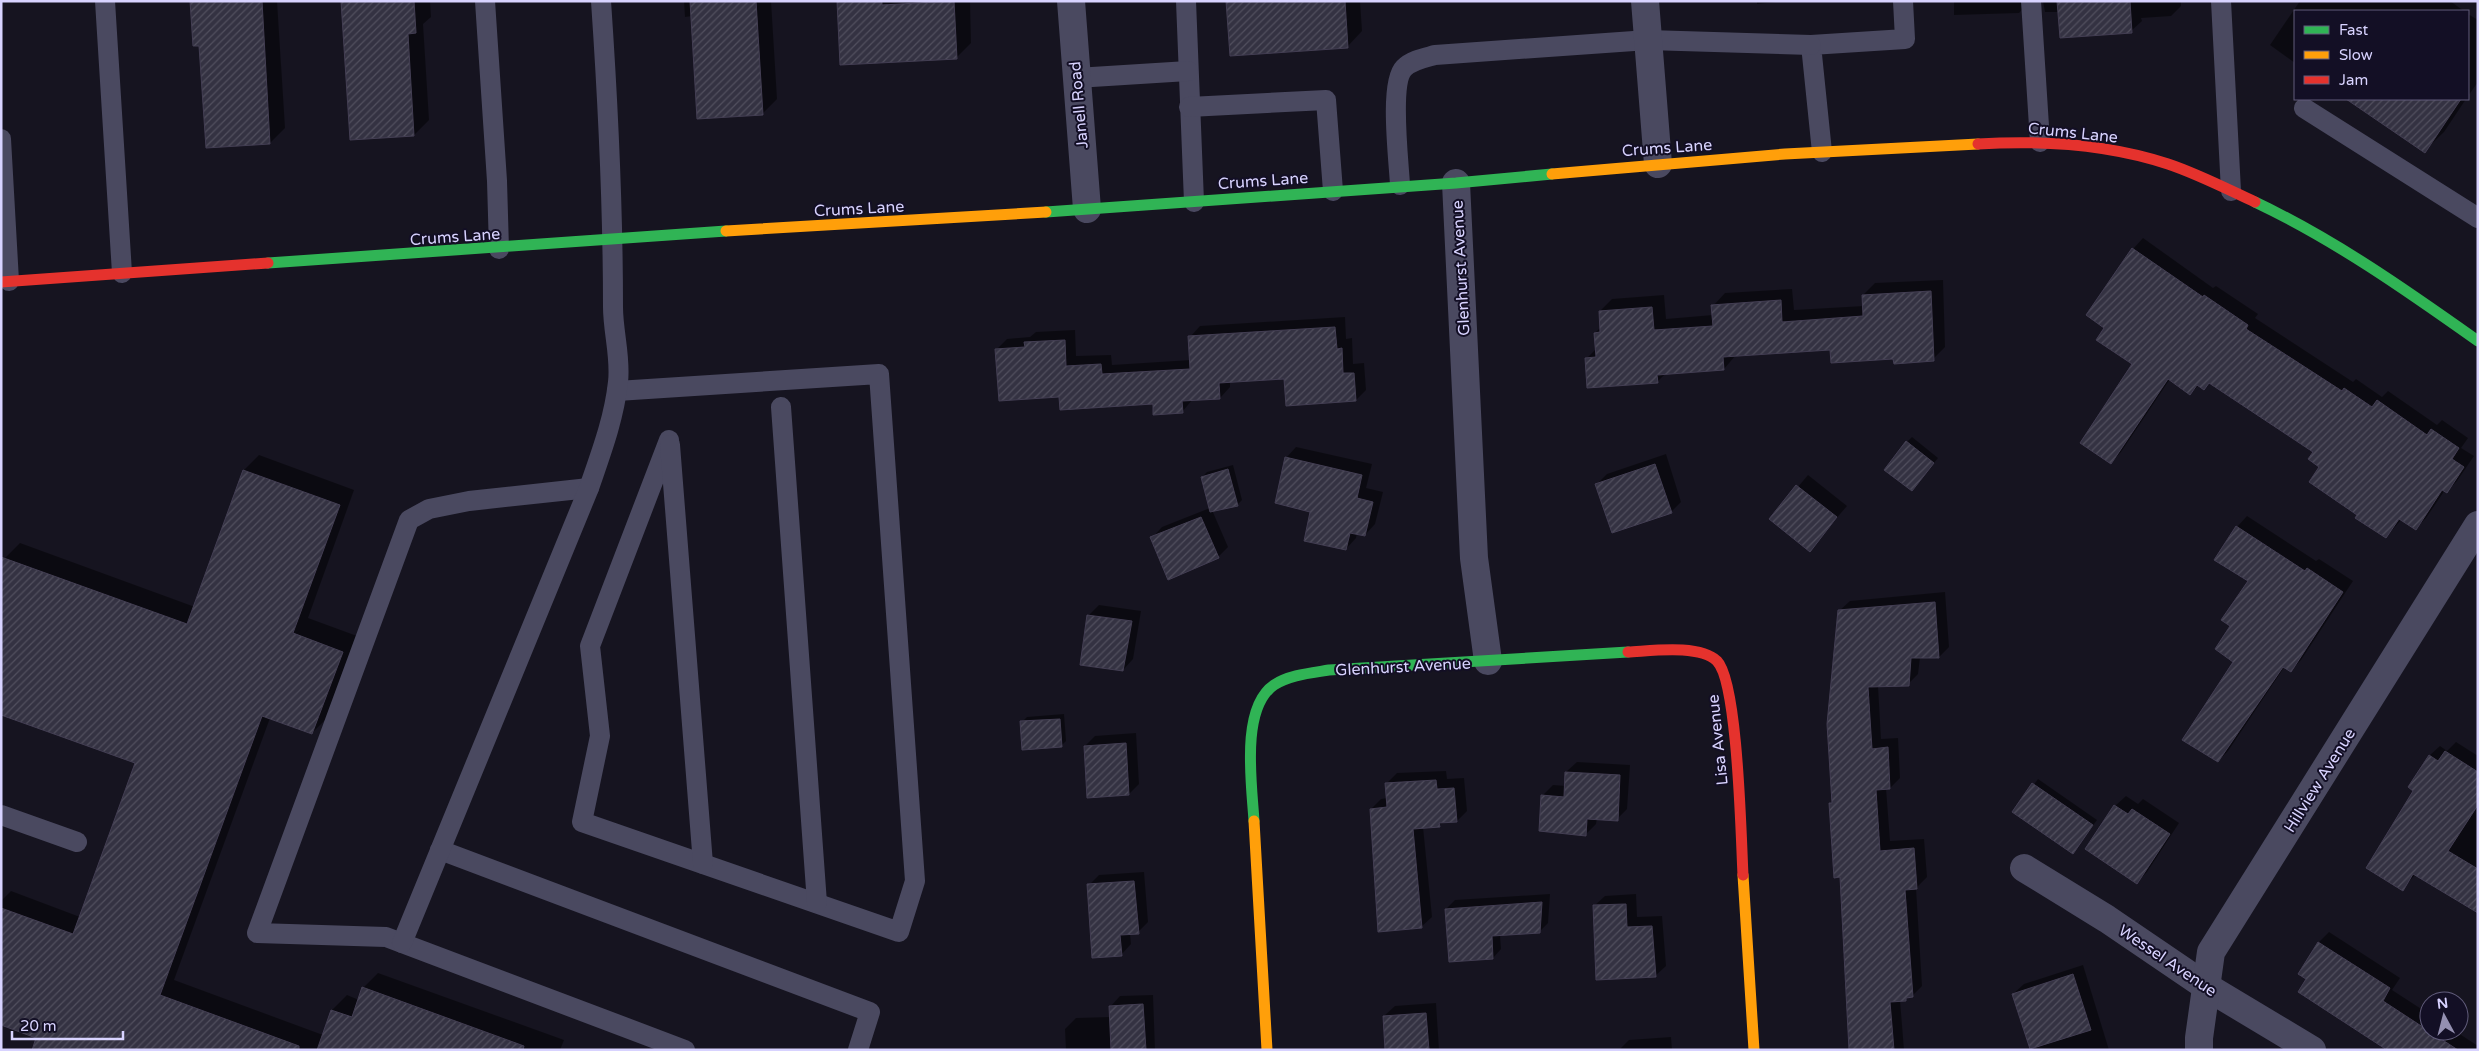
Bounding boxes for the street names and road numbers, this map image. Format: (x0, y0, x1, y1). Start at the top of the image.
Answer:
street label: Janell Road (1065, 60, 1093, 149)
street label: Crums Lane (2027, 118, 2119, 148)
street label: Crums Lane (1621, 135, 1713, 161)
street label: Crums Lane (1217, 168, 1309, 194)
street label: Crums Lane (813, 197, 905, 221)
street label: Glenhurst Avenue (1447, 200, 1475, 336)
street label: Crums Lane (409, 224, 501, 250)
street label: Glenhurst Avenue (1335, 653, 1471, 681)
street label: Lisa Avenue (1703, 693, 1733, 786)
street label: Hillview Avenue (2280, 725, 2360, 836)
street label: Wessel Avenue (2114, 921, 2220, 1001)

